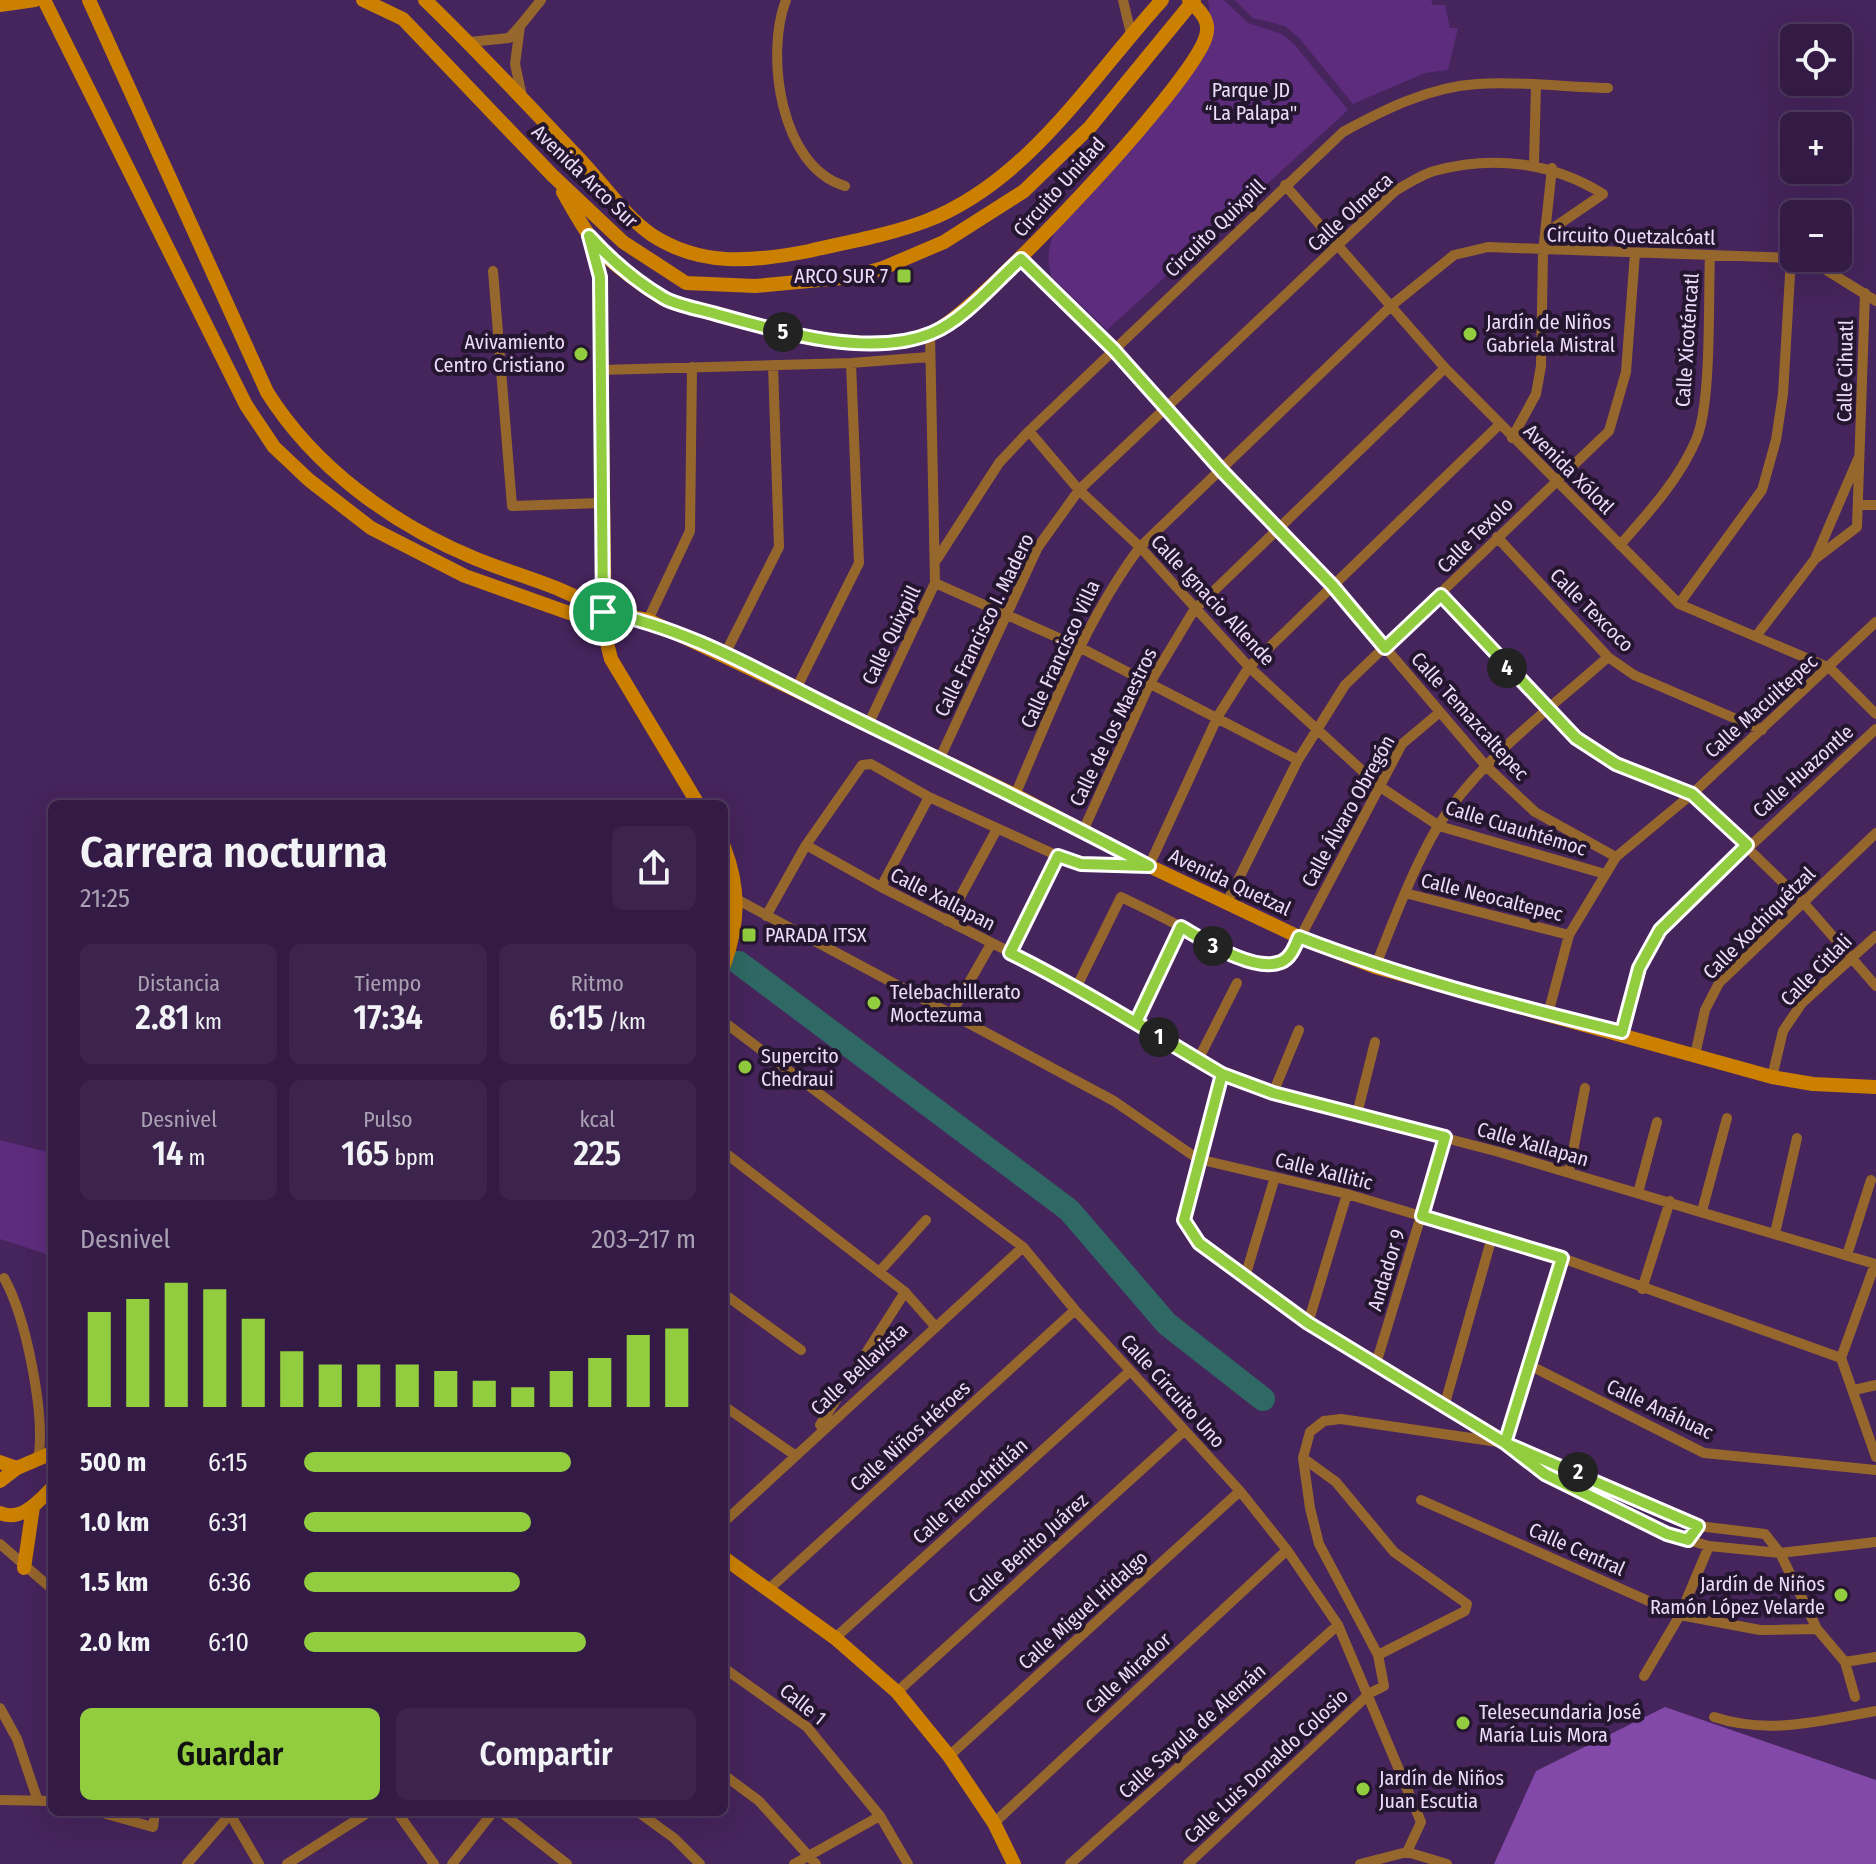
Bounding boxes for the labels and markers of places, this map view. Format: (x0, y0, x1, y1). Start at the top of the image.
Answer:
place label: ARCO SUR 7 (794, 264, 888, 288)
marker: ARCO SUR 7 (895, 267, 913, 285)
place label: Jardín de Niños Gabriela Mistral (1486, 310, 1615, 357)
pin: 5 (763, 312, 803, 352)
marker: Jardín de Niños Gabriela Mistral (1461, 325, 1479, 343)
place label: Avivamiento Centro Cristiano (434, 330, 565, 377)
marker: Avivamiento Centro Cristiano (572, 345, 590, 363)
pin (569, 578, 637, 646)
pin: 4 (1487, 648, 1527, 688)
place label: PARADA ITSX (765, 923, 867, 947)
marker: PARADA ITSX (740, 926, 758, 944)
pin: 3 (1193, 926, 1233, 966)
place label: Telebachillerato Moctezuma (890, 980, 1021, 1027)
marker: Telebachillerato Moctezuma (865, 994, 883, 1012)
pin: 1 (1139, 1017, 1179, 1057)
place label: Supercito Chedraui (761, 1044, 839, 1091)
marker: Supercito Chedraui (736, 1058, 754, 1076)
pin: 2 (1558, 1452, 1598, 1492)
place label: Jardín de Niños Ramón López Velarde (1650, 1572, 1825, 1619)
marker: Jardín de Niños Ramón López Velarde (1832, 1586, 1850, 1604)
place label: Telesecundaria José María Luis Mora (1479, 1700, 1641, 1747)
marker: Telesecundaria José María Luis Mora (1454, 1714, 1472, 1732)
place label: Jardín de Niños Juan Escutia (1379, 1766, 1504, 1813)
marker: Jardín de Niños Juan Escutia (1354, 1780, 1372, 1798)

